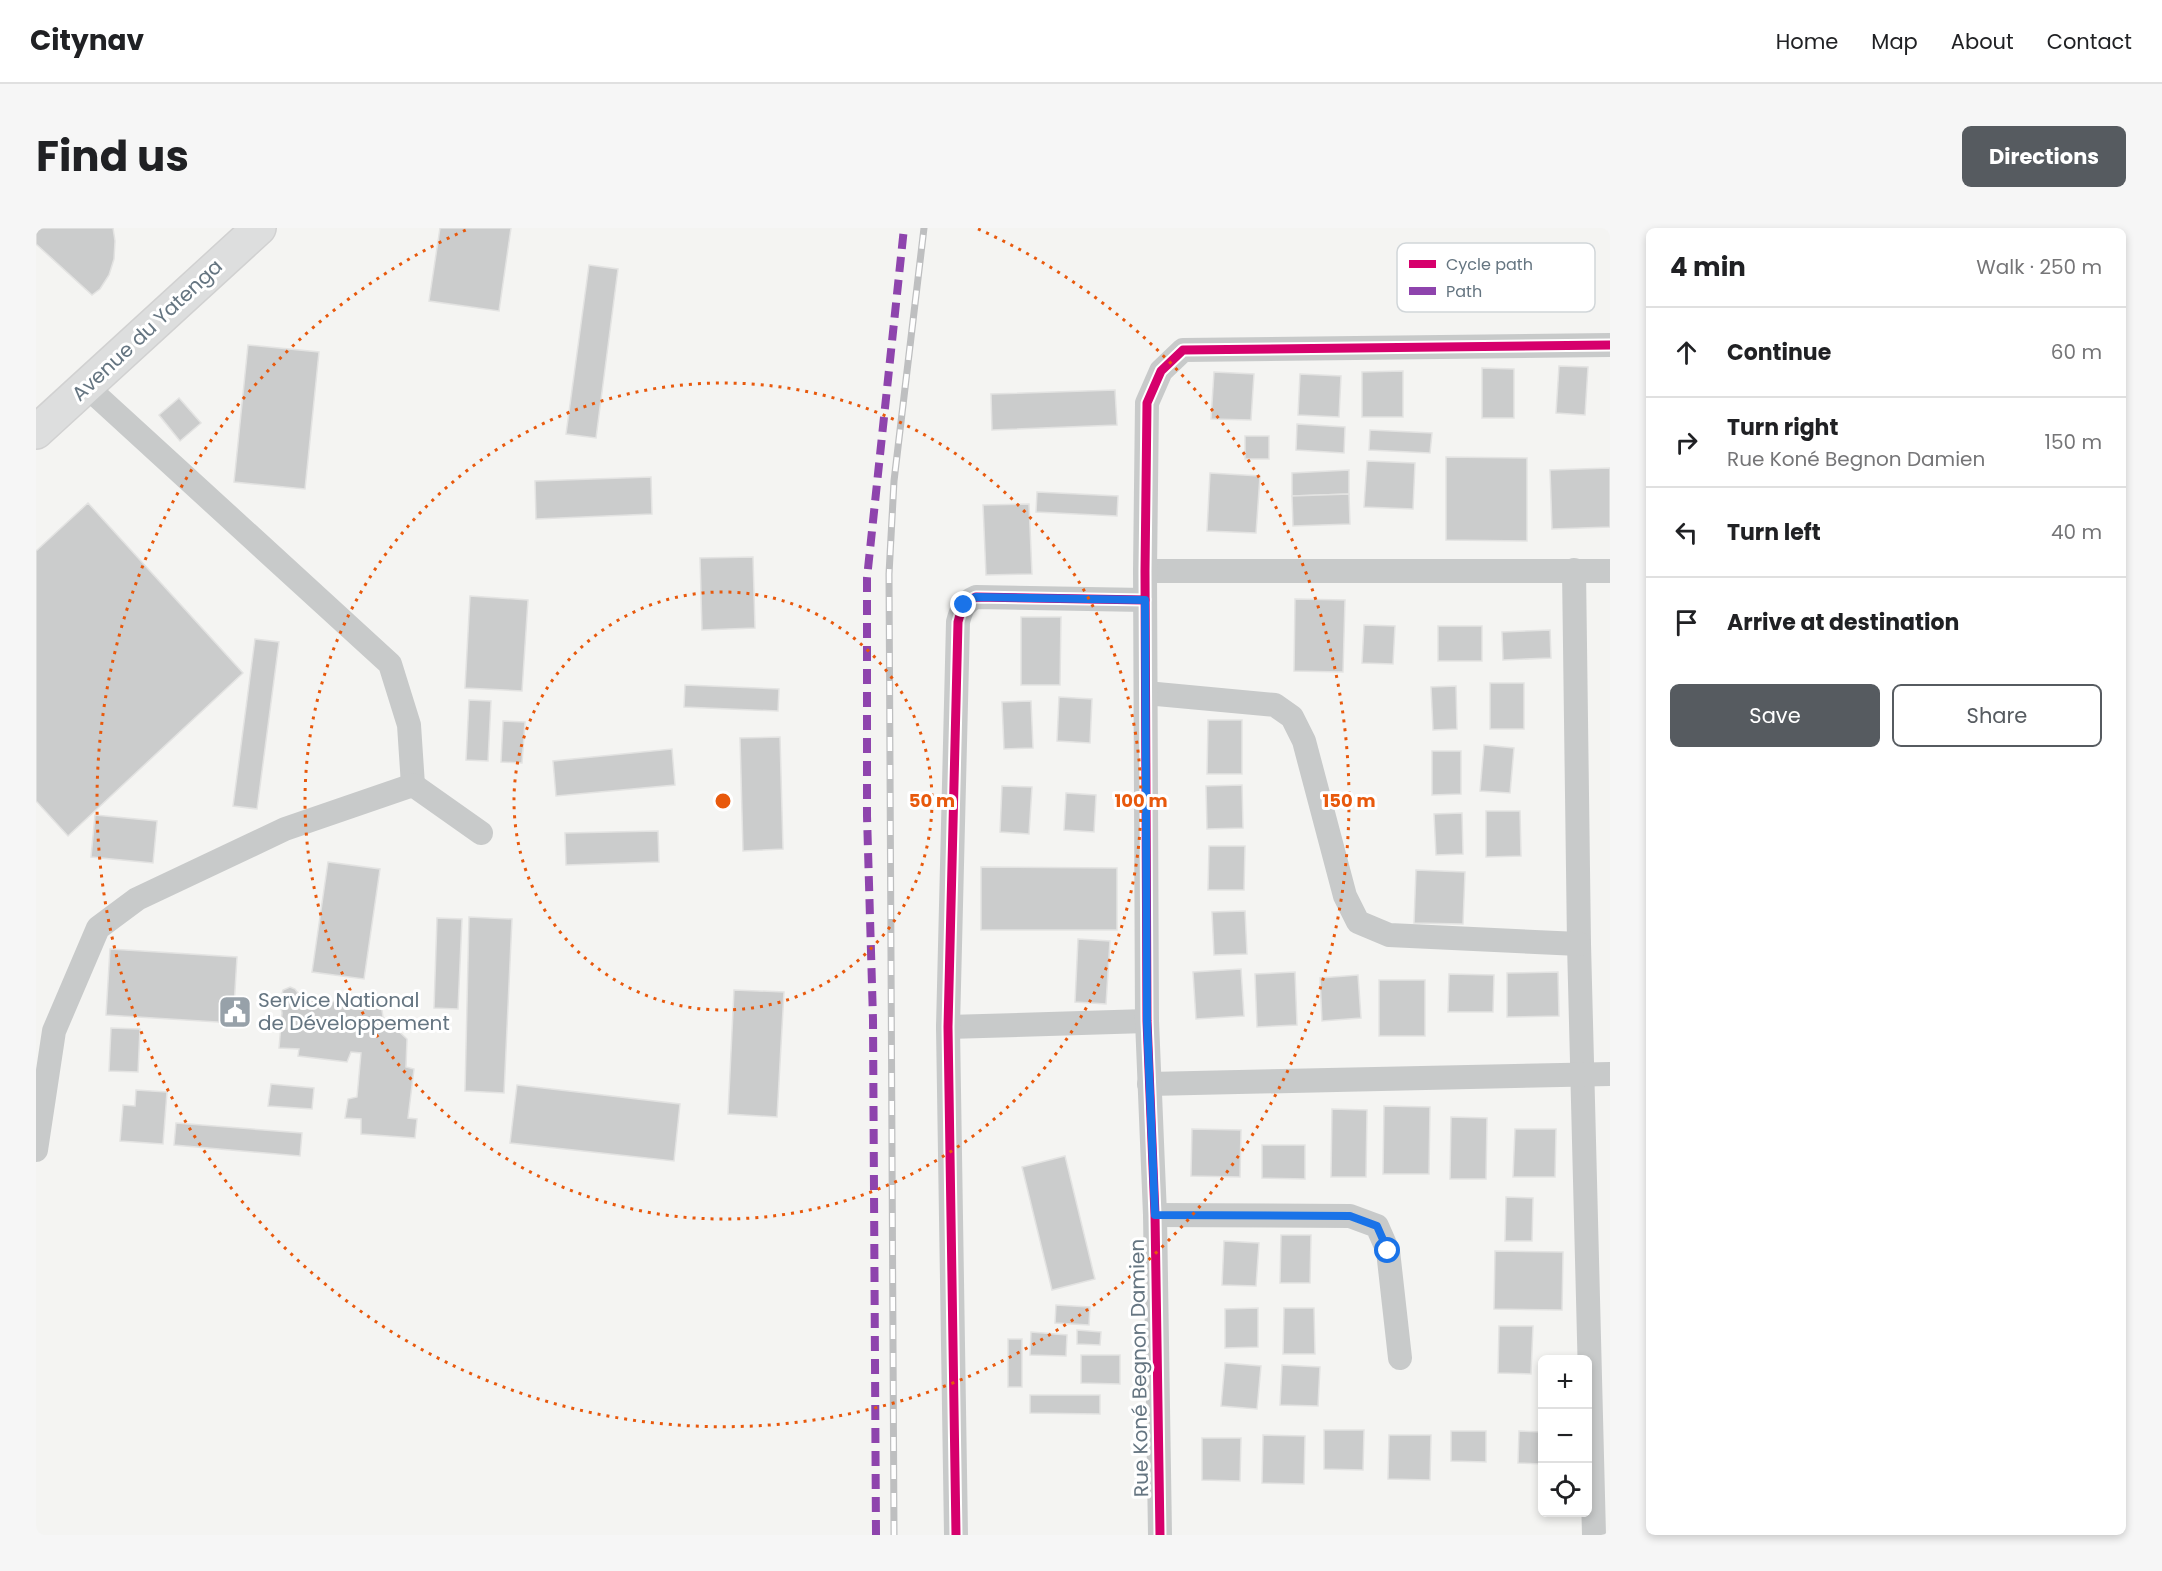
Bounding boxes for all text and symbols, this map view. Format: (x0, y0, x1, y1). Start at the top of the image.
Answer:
text: Citynav (30, 21, 144, 60)
text: Home (1776, 27, 1838, 56)
text: Map (1871, 27, 1918, 56)
text: About (1951, 27, 2014, 56)
text: Contact (2047, 27, 2132, 56)
button: Directions (1962, 126, 2126, 187)
text: Find us (36, 127, 189, 186)
legend (1397, 243, 1595, 312)
text: 4 min (1670, 249, 1746, 285)
street label: Avenue du Yatenga (65, 253, 229, 407)
text: Cycle path (1446, 253, 1533, 276)
text: Walk · 250 m (1976, 253, 2102, 281)
text: Path (1446, 280, 1482, 303)
icon: ahead (1670, 336, 1703, 369)
text: Continue (1727, 337, 1831, 368)
text: 60 m (2051, 338, 2102, 366)
text: Turn right (1727, 412, 1838, 443)
icon: right (1670, 426, 1703, 459)
text: 150 m (2045, 428, 2102, 456)
text: Rue Koné Begnon Damien (1727, 445, 1985, 473)
icon: left (1670, 516, 1703, 549)
text: Turn left (1727, 517, 1821, 548)
text: 40 m (2051, 518, 2102, 546)
route end (950, 591, 976, 617)
icon: arrive (1670, 606, 1703, 639)
text: Arrive at destination (1727, 607, 1959, 638)
button: Save (1670, 684, 1880, 747)
button: Share (1892, 684, 2102, 747)
text: 50 m (909, 788, 955, 813)
text: 100 m (1114, 788, 1168, 813)
text: 150 m (1322, 788, 1376, 813)
centre of rings (713, 791, 733, 811)
place label: Service National de Développement (258, 986, 450, 1037)
public building icon: Service National de Développement (217, 994, 253, 1030)
route start (1374, 1237, 1400, 1263)
street label: Rue Koné Begnon Damien (1123, 1239, 1155, 1497)
map controls (1538, 1355, 1592, 1517)
button: + (1538, 1355, 1592, 1409)
button: − (1538, 1409, 1592, 1463)
button: locate (1538, 1463, 1592, 1517)

